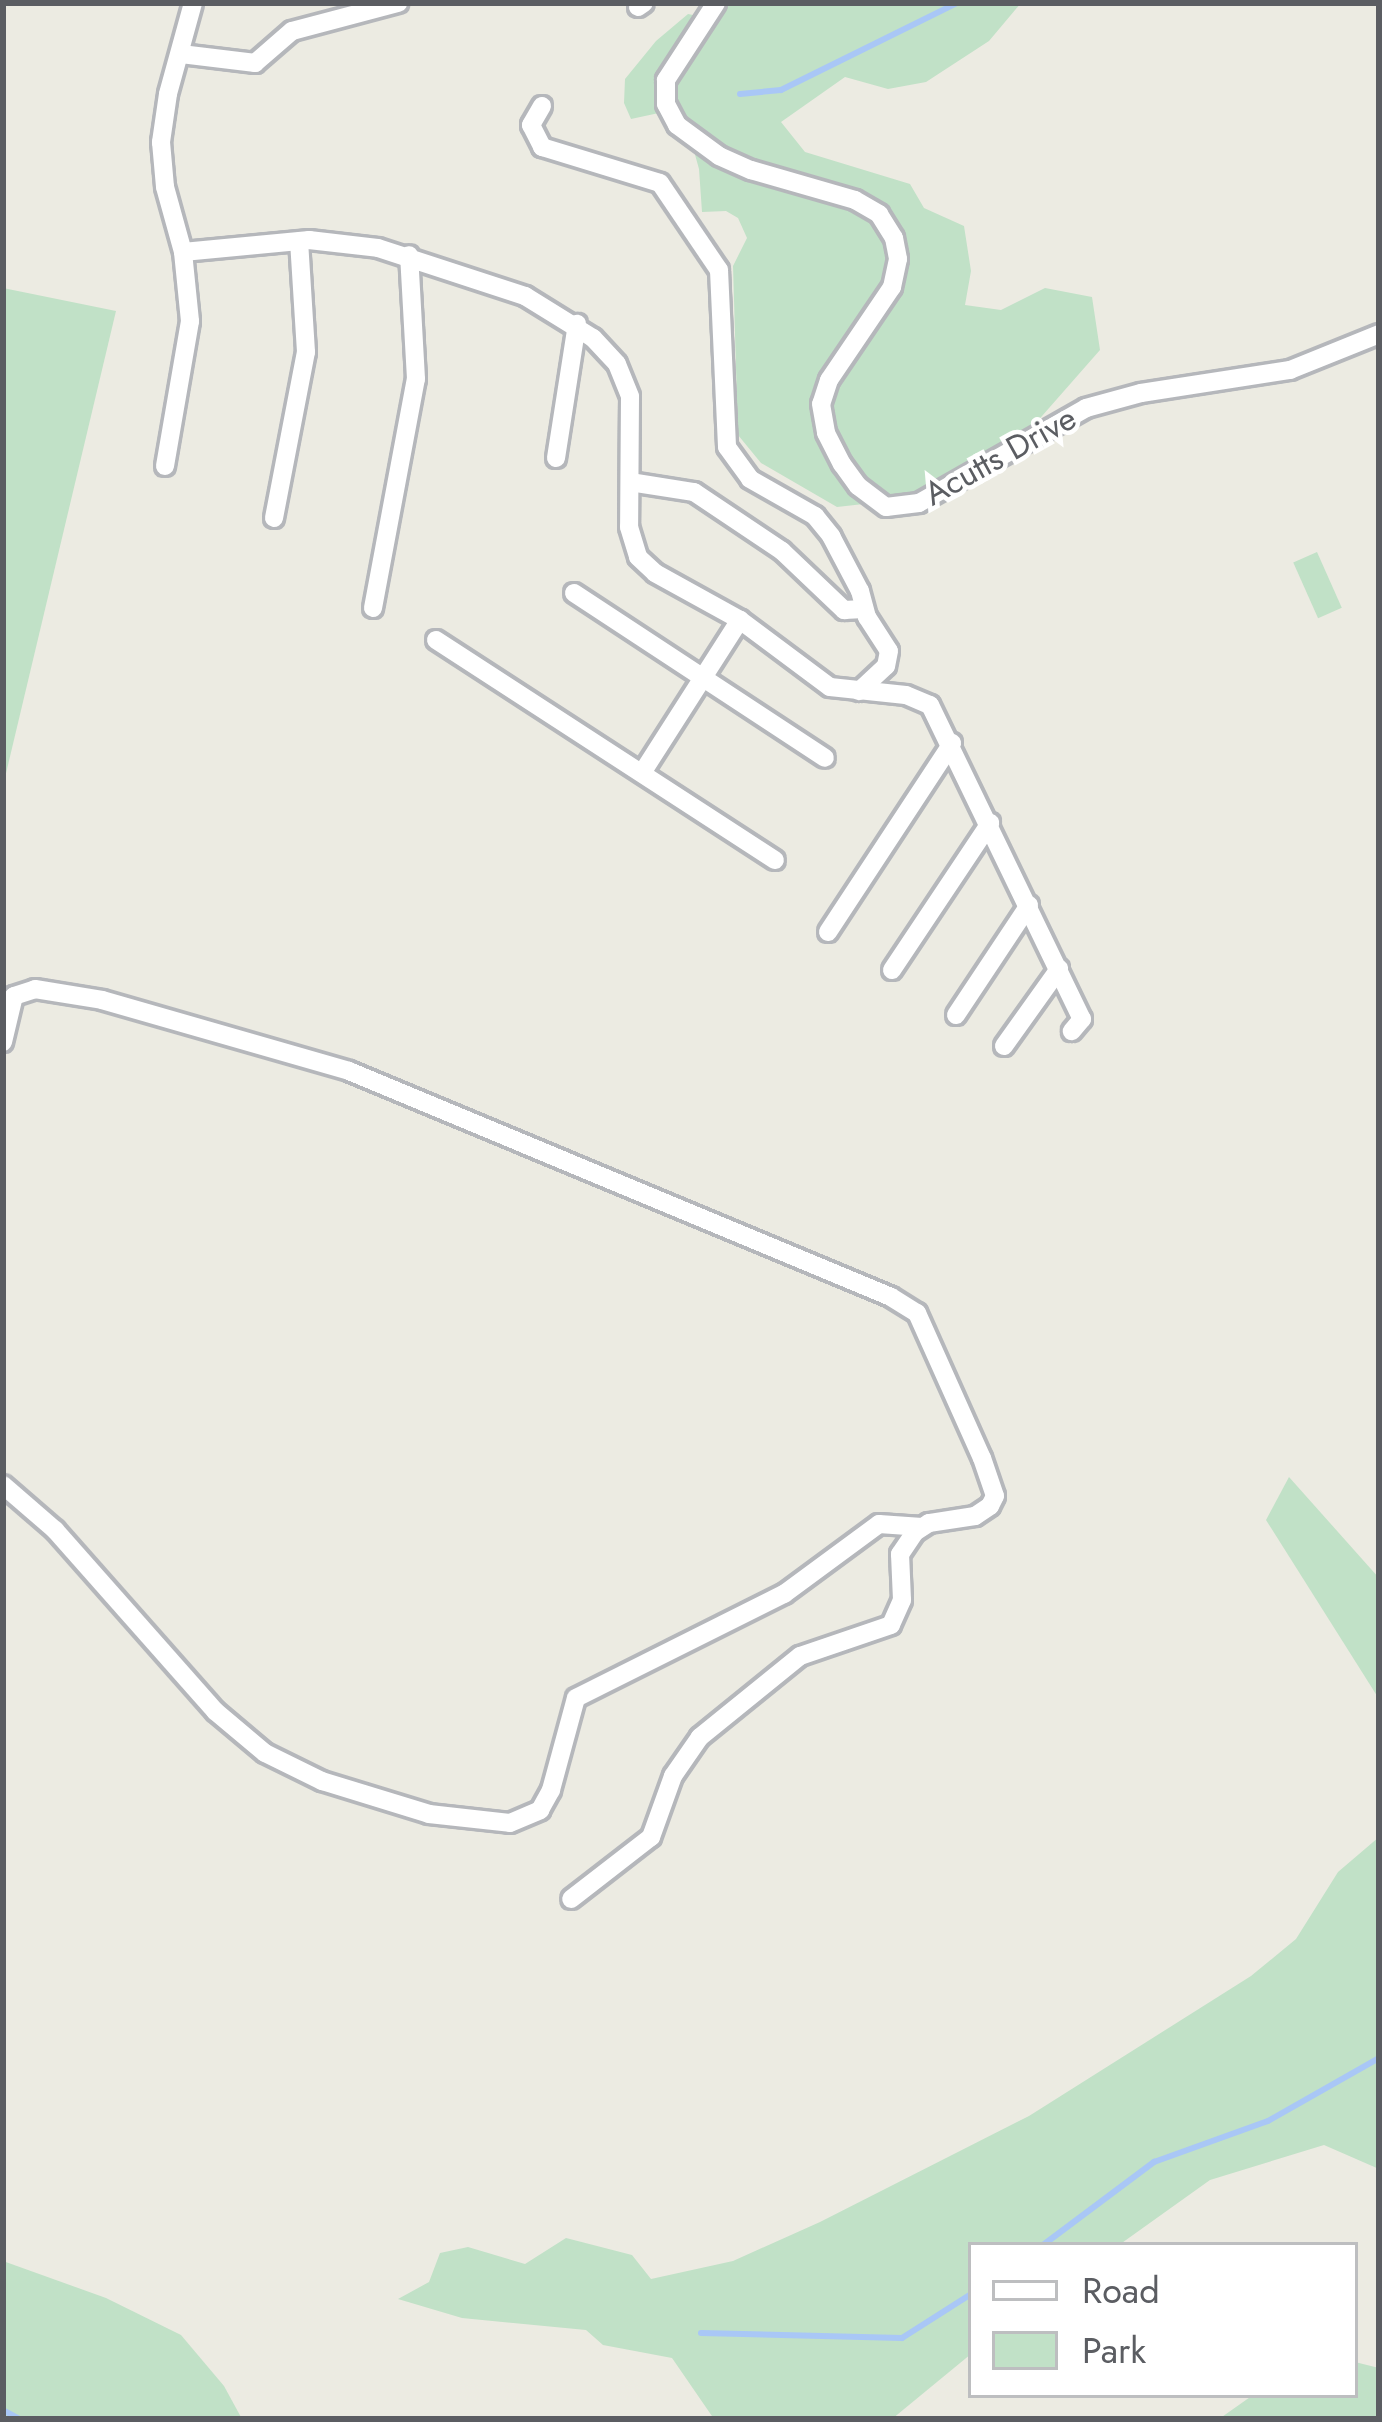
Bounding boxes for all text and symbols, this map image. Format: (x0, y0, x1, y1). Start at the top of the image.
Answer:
street label: Acutts Drive (917, 398, 1083, 514)
legend (968, 2242, 1358, 2398)
text: Road (1082, 2264, 1160, 2316)
text: Park (1082, 2324, 1146, 2376)

